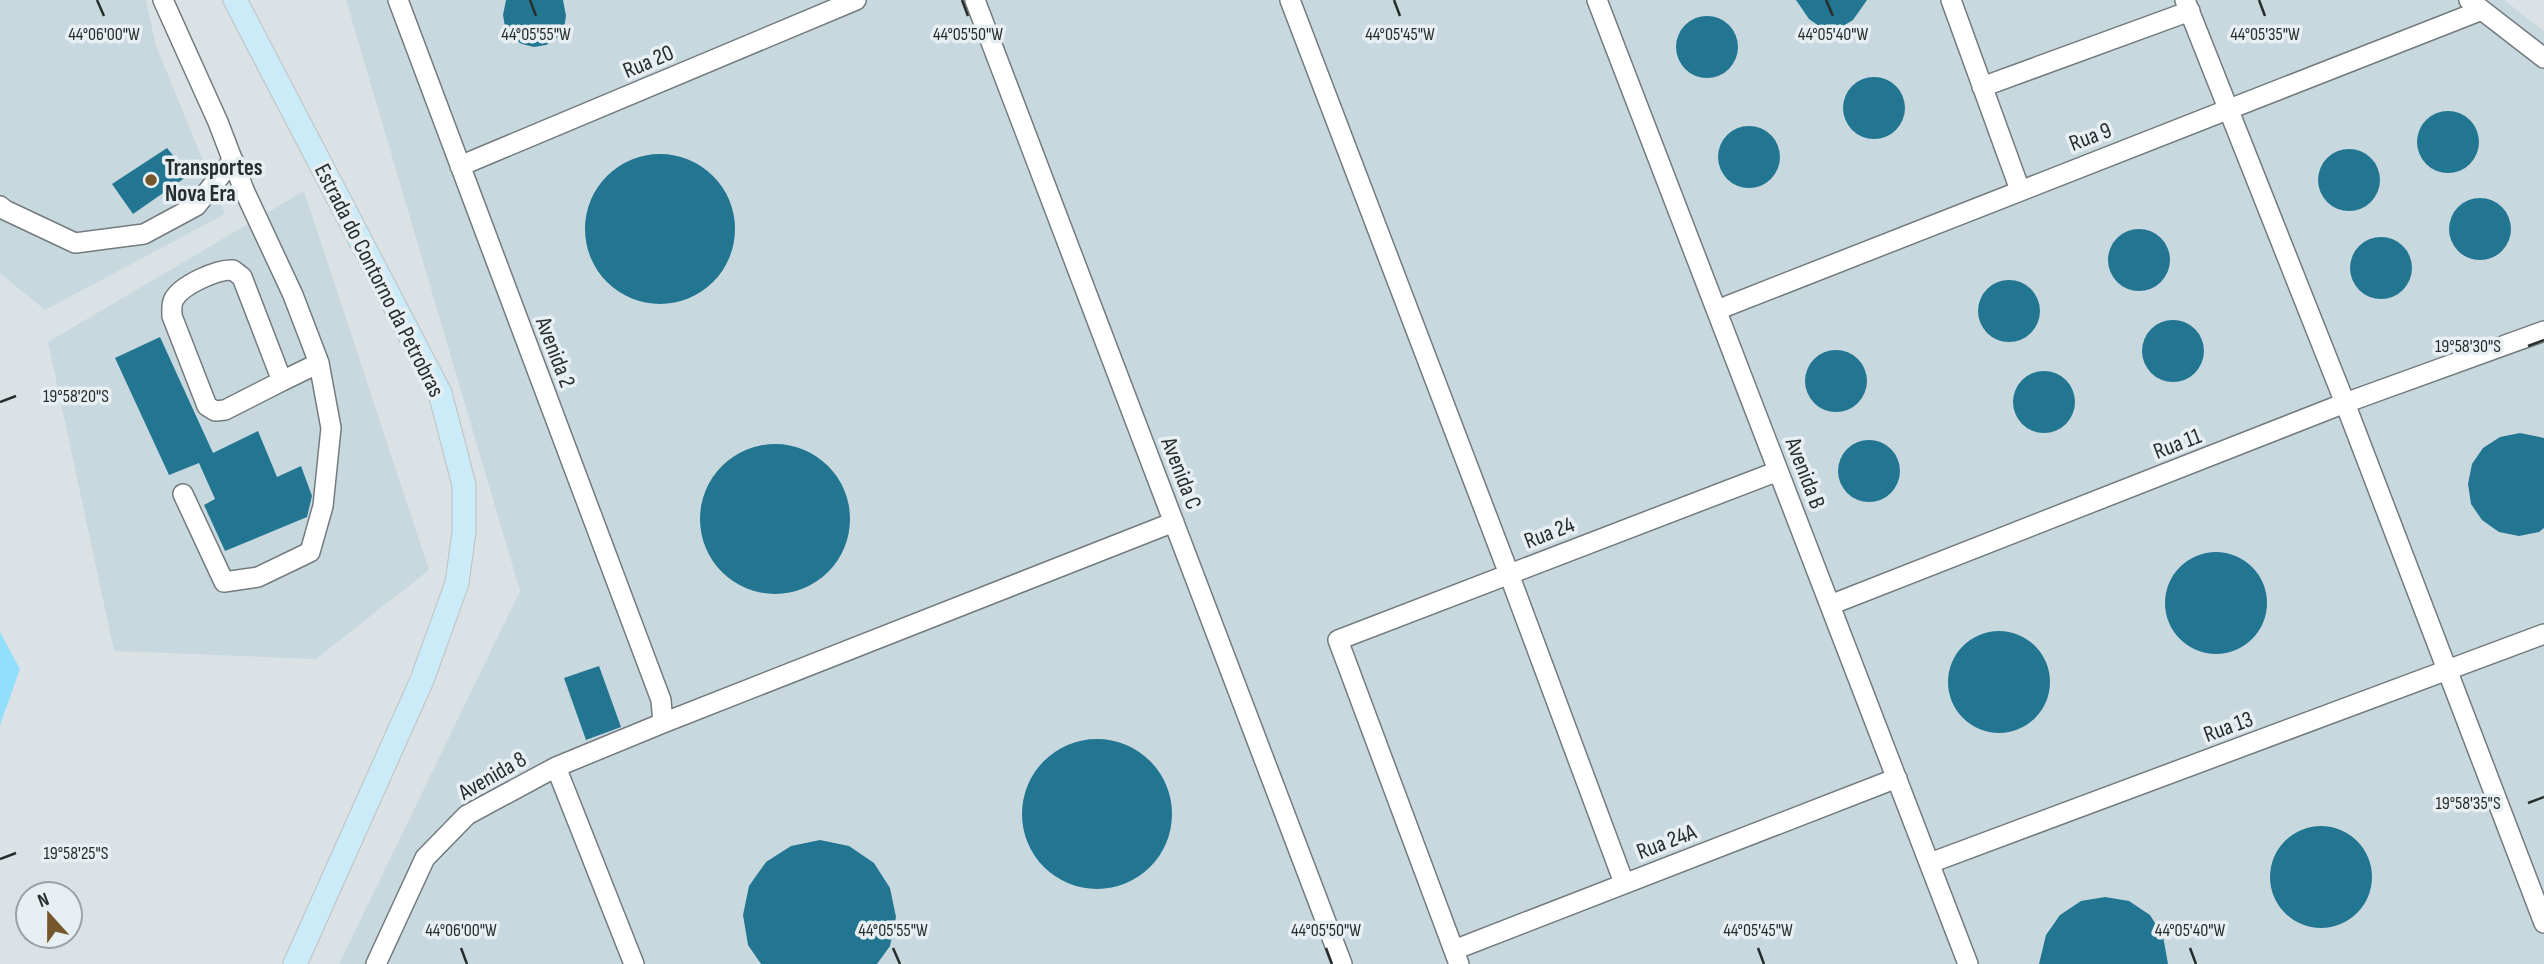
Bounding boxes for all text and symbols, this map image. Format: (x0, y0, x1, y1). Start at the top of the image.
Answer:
text: 44°06'00"W (68, 24, 140, 45)
text: 44°05'55"W (501, 24, 571, 45)
text: 44°05'50"W (933, 24, 1003, 45)
text: 44°05'45"W (1365, 24, 1435, 45)
text: 44°05'40"W (1798, 24, 1868, 45)
text: 44°05'35"W (2230, 24, 2300, 45)
street label: Rua 20 (619, 39, 678, 85)
street label: Rua 9 (2065, 116, 2115, 158)
place label: Transportes Nova Era (165, 154, 263, 208)
street label: Estrada do Contorno da Petrobras (308, 159, 450, 402)
marker: Transportes Nova Era (143, 172, 159, 188)
street label: Avenida 2 (529, 312, 581, 392)
text: 19°58'30"S (2435, 336, 2501, 357)
text: 19°58'20"S (43, 386, 109, 407)
street label: Rua 11 (2150, 422, 2205, 466)
street label: Avenida C (1154, 432, 1208, 513)
street label: Avenida B (1778, 433, 1831, 513)
street label: Rua 24 (1520, 510, 1579, 555)
street label: Rua 13 (2200, 705, 2257, 749)
street label: Avenida 8 (453, 745, 531, 807)
text: 19°58'35"S (2435, 793, 2501, 814)
street label: Rua 24A (1633, 818, 1700, 866)
text: 19°58'25"S (43, 843, 109, 864)
north arrow (14, 880, 84, 950)
text: N (35, 888, 52, 913)
text: 44°06'00"W (425, 920, 497, 941)
text: 44°05'55"W (858, 920, 928, 941)
text: 44°05'50"W (1291, 920, 1361, 941)
text: 44°05'45"W (1723, 920, 1793, 941)
text: 44°05'40"W (2155, 920, 2225, 941)

